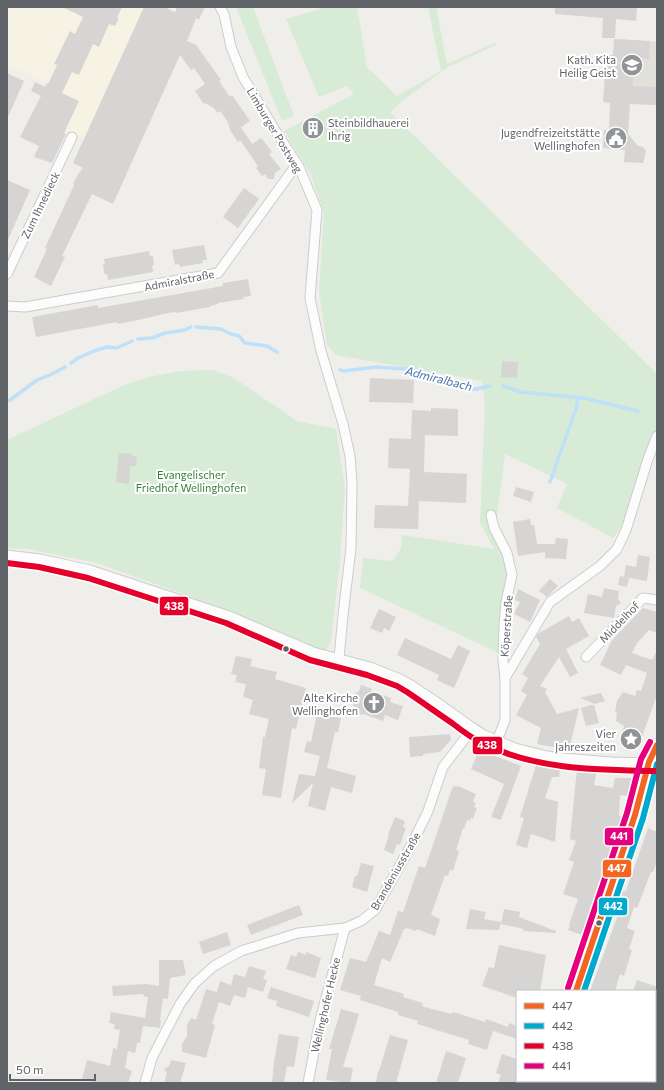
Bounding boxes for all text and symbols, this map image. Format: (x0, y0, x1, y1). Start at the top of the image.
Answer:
school or university icon: Kath. Kita Heilig Geist (619, 52, 645, 78)
place label: Kath. Kita Heilig Geist (559, 53, 616, 79)
street label: Limburger Postweg (244, 85, 306, 175)
building icon: Steinbildhauerei Ihrig (300, 115, 326, 141)
place label: Steinbildhauerei Ihrig (328, 116, 409, 142)
public building icon: Jugendfreizeitstätte Wellinghofen (603, 125, 629, 151)
place label: Jugendfreizeitstätte Wellinghofen (501, 126, 600, 152)
street label: Zum Ihnedieck (18, 169, 62, 241)
street label: Admiralstraße (143, 267, 215, 293)
water label: Admiralbach (403, 363, 474, 393)
park label: Evangelischer Friedhof Wellinghofen (136, 468, 246, 494)
street label: Köperstraße (497, 594, 515, 657)
line badge: 438 (159, 596, 189, 616)
street label: Middelhof (596, 598, 642, 645)
text: 438 (164, 599, 184, 612)
unlabelled marker (281, 644, 291, 654)
church icon: Alte Kirche Wellinghofen (361, 690, 387, 716)
place label: Alte Kirche Wellinghofen (292, 691, 358, 717)
place icon: Vier Jahreszeiten (618, 726, 644, 752)
place label: Vier Jahreszeiten (555, 727, 617, 754)
line badge: 438 (472, 736, 503, 755)
text: 438 (477, 738, 497, 751)
line badge: 441 (604, 827, 634, 846)
text: 441 (610, 829, 628, 842)
street label: Brandeniusstraße (367, 830, 423, 912)
line badge: 447 (602, 859, 632, 878)
text: 447 (607, 861, 627, 874)
line badge: 442 (598, 897, 628, 916)
text: 442 (603, 899, 623, 912)
unlabelled marker (594, 918, 604, 928)
street label: Wellinghofer Hecke (308, 956, 342, 1054)
legend (516, 990, 656, 1082)
text: 447 (552, 998, 573, 1012)
text: 442 (552, 1018, 573, 1032)
text: 438 (552, 1038, 573, 1052)
scale bar (10, 1056, 95, 1082)
text: 441 (552, 1058, 571, 1072)
text: 50 m (16, 1062, 44, 1076)

